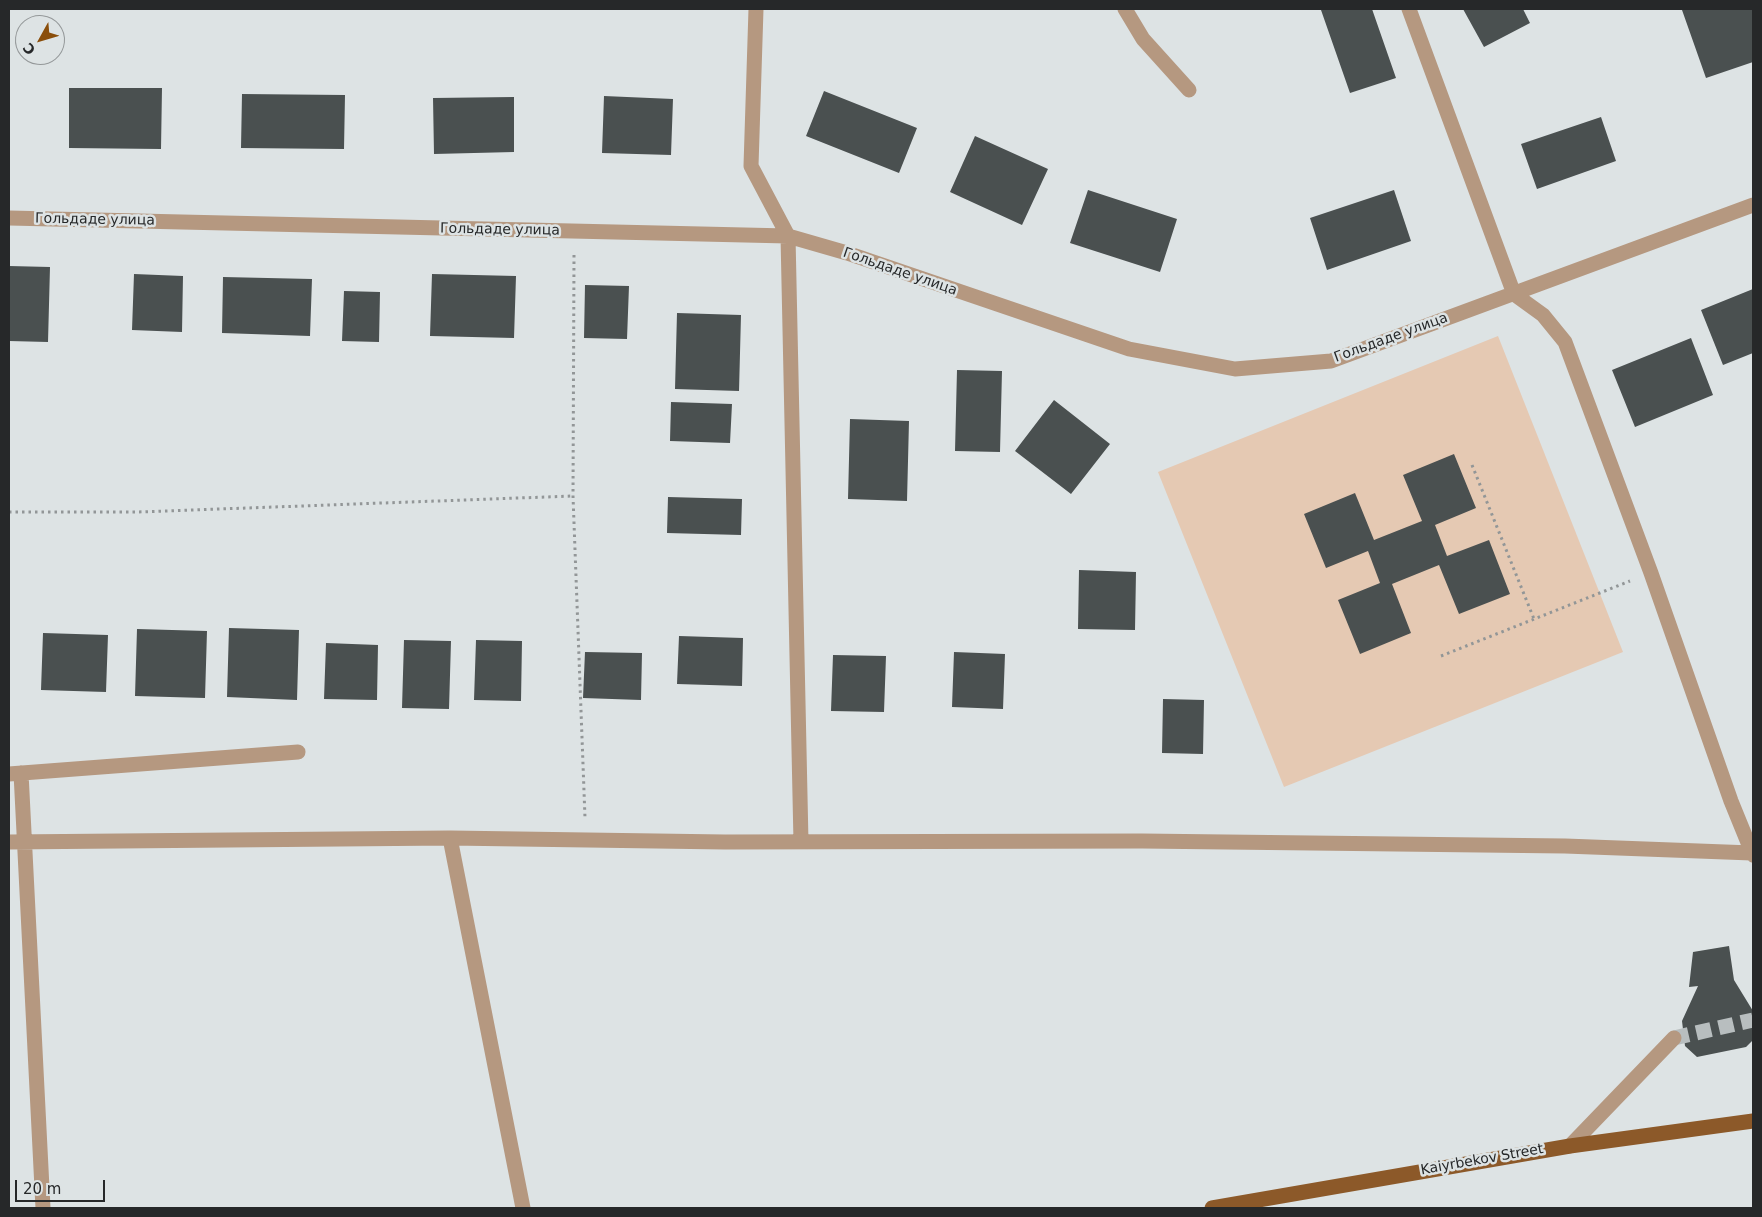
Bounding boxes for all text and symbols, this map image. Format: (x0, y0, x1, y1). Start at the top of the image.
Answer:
north arrow (15, 15, 65, 65)
text: С (20, 40, 39, 58)
street label: Гольдаде улица (35, 211, 155, 229)
street label: Гольдаде улица (440, 221, 560, 239)
street label: Гольдаде улица (841, 245, 959, 299)
street label: Гольдаде улица (1332, 310, 1450, 366)
street label: Kaiyrbekov Street (1419, 1141, 1545, 1179)
scale bar (18, 1170, 108, 1202)
text: 20 m (23, 1180, 61, 1198)

